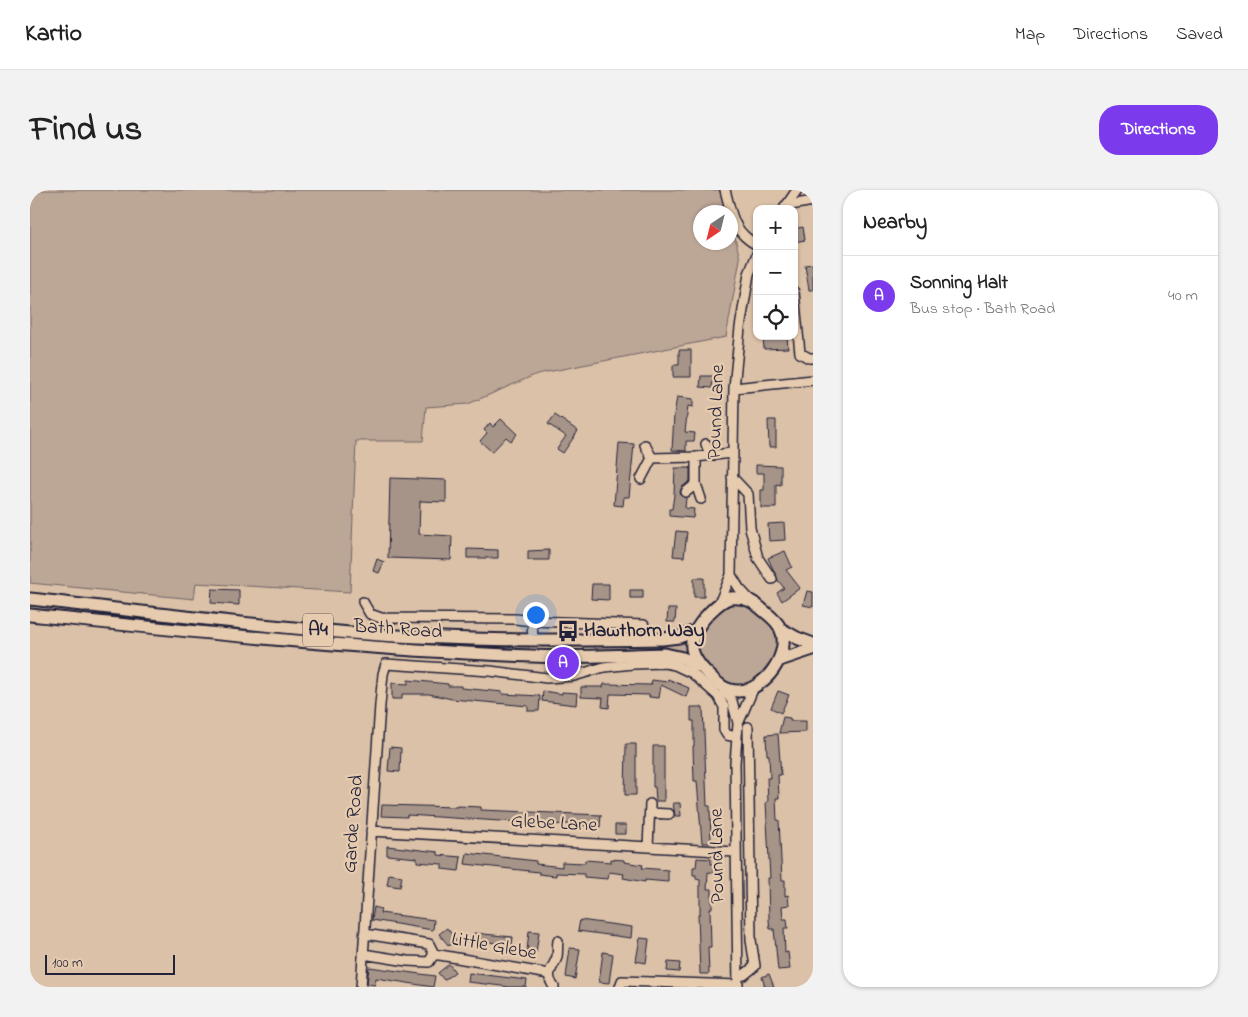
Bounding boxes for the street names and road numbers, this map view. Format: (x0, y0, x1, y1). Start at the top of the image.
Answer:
street label: Pound Lane (701, 364, 733, 460)
street label: Bath Road (352, 612, 443, 648)
road number: A4 (303, 614, 333, 646)
street label: Garde Road (336, 774, 372, 874)
street label: Glebe Lane (510, 807, 598, 841)
street label: Pound Lane (703, 808, 733, 904)
street label: Little Glebe (449, 925, 539, 969)

